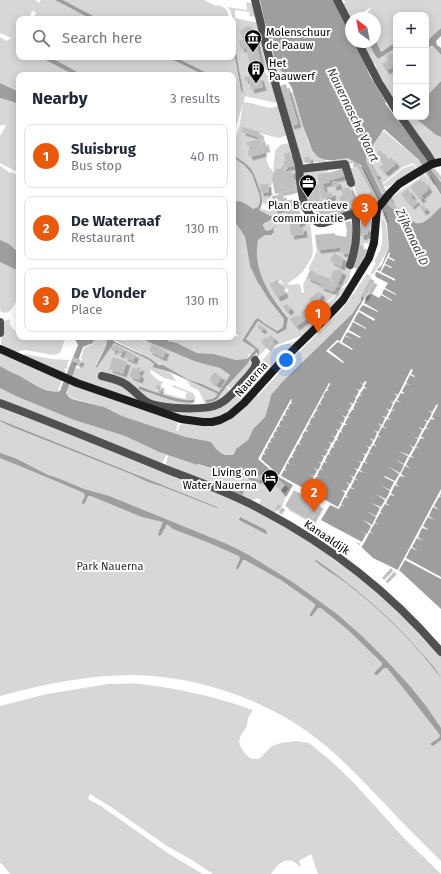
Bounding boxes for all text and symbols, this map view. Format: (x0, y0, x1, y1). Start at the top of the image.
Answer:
north arrow (345, 12, 381, 48)
map controls (393, 12, 429, 120)
button: + (393, 12, 429, 48)
search box (16, 16, 236, 60)
place label: Molenschuur de Paauw (266, 26, 331, 52)
icon: search (30, 27, 52, 49)
museum icon: Molenschuur de Paauw (243, 28, 263, 53)
text: Search here (62, 29, 142, 47)
button: − (393, 48, 429, 84)
place label: Het Paauwerf (269, 57, 316, 83)
building icon: Het Paauwerf (246, 59, 266, 84)
water label: Nauernasche Vaart (324, 66, 382, 165)
button: layers (393, 84, 429, 120)
text: Nearby (32, 88, 87, 109)
text: 3 results (170, 91, 220, 106)
text: Sluisbrug (71, 140, 136, 158)
text: 1 (43, 149, 49, 164)
text: 40 m (190, 149, 219, 164)
text: Bus stop (71, 158, 122, 173)
office icon: Plan B creatieve communicatie (298, 173, 318, 198)
pin: 3 (352, 194, 378, 227)
place label: Plan B creatieve communicatie (268, 199, 348, 225)
water label: Zijkanaal D (392, 205, 431, 268)
text: De Waterraaf (71, 212, 160, 230)
text: 2 (43, 221, 49, 236)
text: 130 m (185, 221, 219, 236)
text: Restaurant (71, 230, 135, 245)
text: De Vlonder (71, 284, 146, 302)
text: 3 (43, 293, 49, 308)
text: 130 m (185, 293, 219, 308)
pin: 1 (305, 300, 331, 333)
text: Place (71, 302, 102, 317)
your location (276, 350, 296, 370)
street label: Nauerna (232, 359, 270, 400)
place label: Living on Water Nauerna (183, 466, 257, 492)
hotel icon: Living on Water Nauerna (260, 468, 280, 493)
pin: 2 (301, 479, 327, 512)
street label: Kanaaldijk (301, 517, 352, 558)
park label: Park Nauerna (76, 560, 144, 573)

